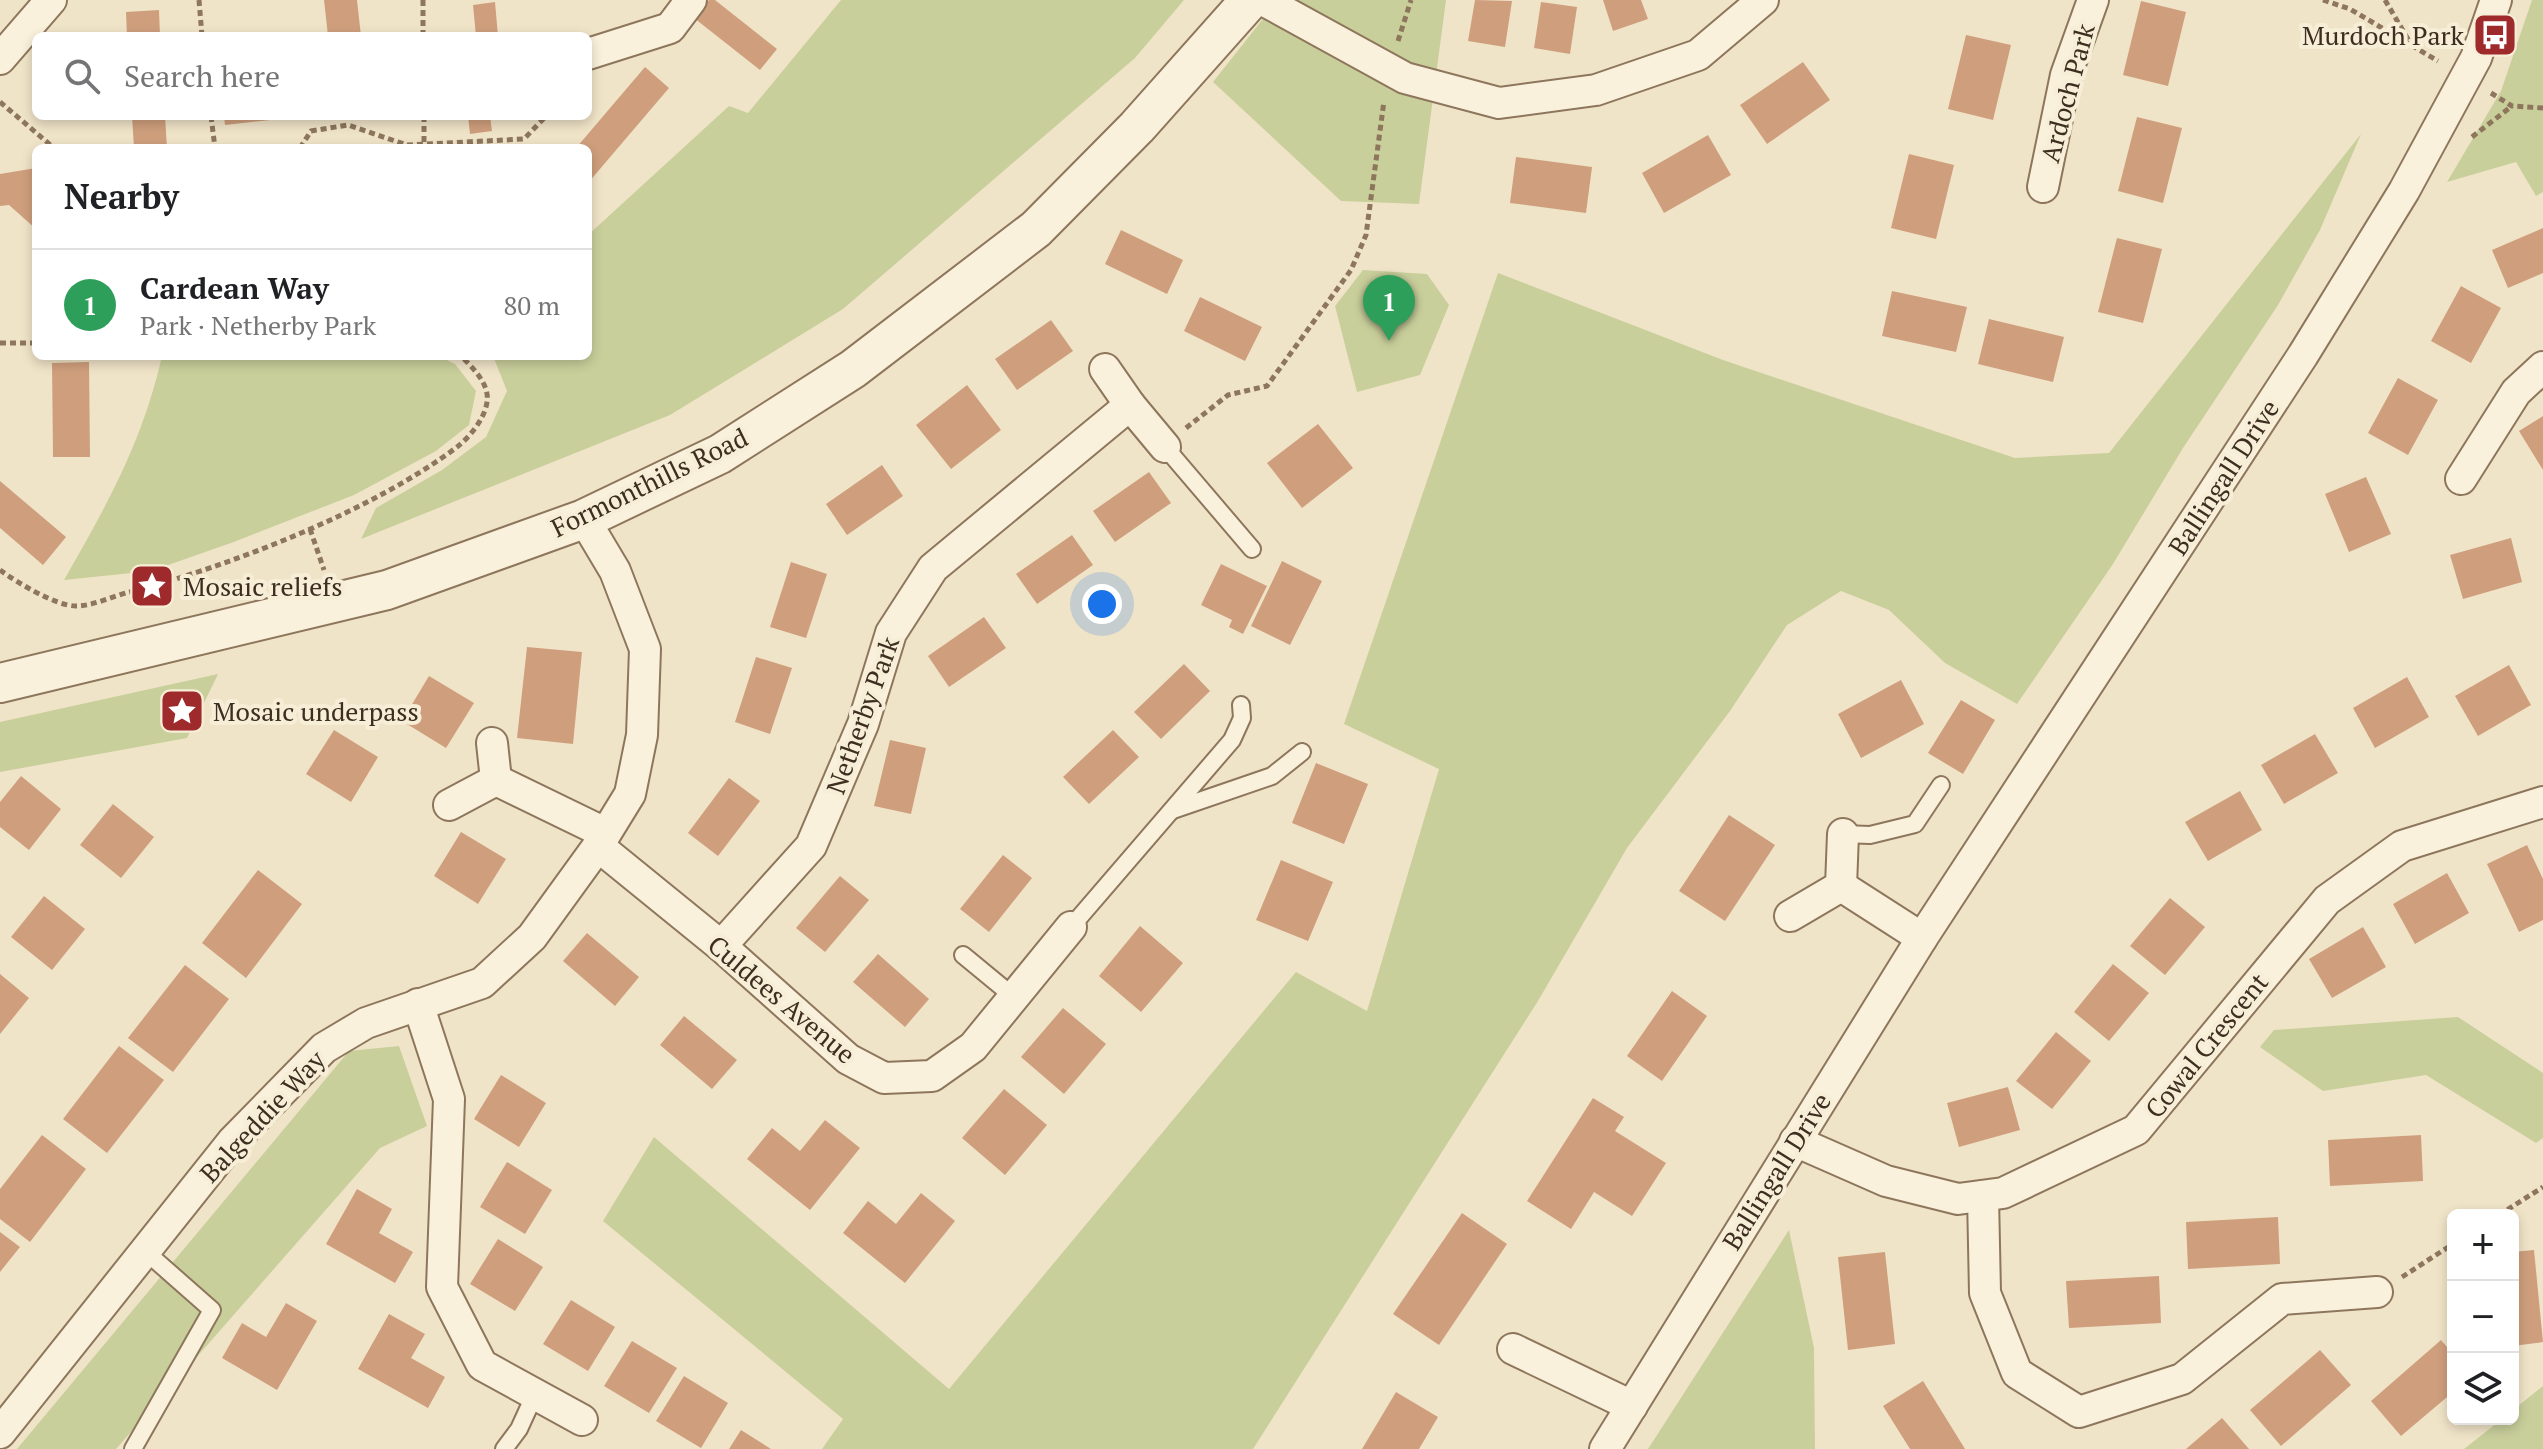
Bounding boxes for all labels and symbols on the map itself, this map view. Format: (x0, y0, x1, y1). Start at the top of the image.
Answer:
bus stop icon: Murdoch Park (2471, 11, 2519, 59)
place label: Murdoch Park (2302, 18, 2465, 52)
street label: Ardoch Park (2032, 19, 2102, 166)
pin: 1 (1363, 275, 1415, 341)
street label: Ballingall Drive (2160, 393, 2286, 561)
street label: Formonthills Road (545, 420, 753, 544)
place icon: Mosaic reliefs (128, 562, 176, 610)
place label: Mosaic reliefs (183, 569, 343, 603)
your location (1082, 584, 1122, 624)
street label: Netherby Park (818, 631, 906, 798)
place icon: Mosaic underpass (158, 687, 206, 735)
place label: Mosaic underpass (213, 694, 419, 728)
street label: Culdees Avenue (701, 927, 863, 1071)
street label: Cowal Crescent (2137, 965, 2275, 1125)
street label: Balgeddie Way (192, 1042, 333, 1189)
street label: Ballingall Drive (1714, 1086, 1838, 1256)

